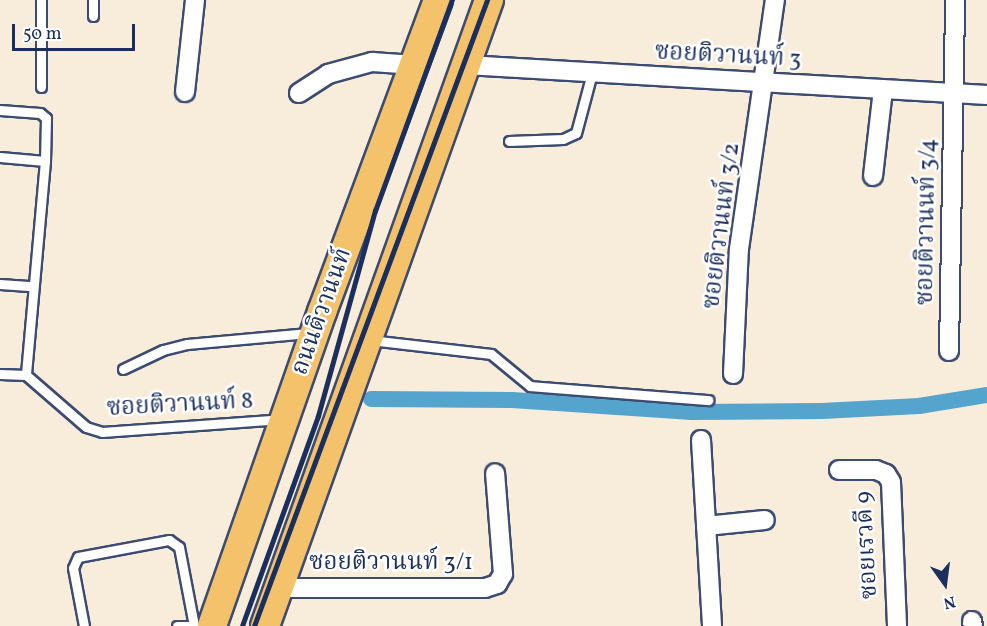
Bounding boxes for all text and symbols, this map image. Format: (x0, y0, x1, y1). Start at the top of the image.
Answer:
scale bar (15, 12, 138, 50)
text: 50 m (23, 22, 62, 47)
street label: ซอยติวานนท์ 3 (654, 39, 802, 75)
street label: ซอยติวานนท์ 3/4 (912, 138, 944, 306)
street label: ซอยติวานนท์ 3/2 (699, 141, 747, 311)
street label: ถนนติวานนท์ (287, 244, 359, 380)
street label: ซอยติวานนท์ 8 (106, 388, 254, 424)
street label: ซอยเรวดี 9 (851, 490, 885, 600)
street label: ซอยติวานนท์ 3/1 (309, 550, 473, 578)
north arrow (915, 554, 975, 614)
text: N (941, 589, 958, 614)

